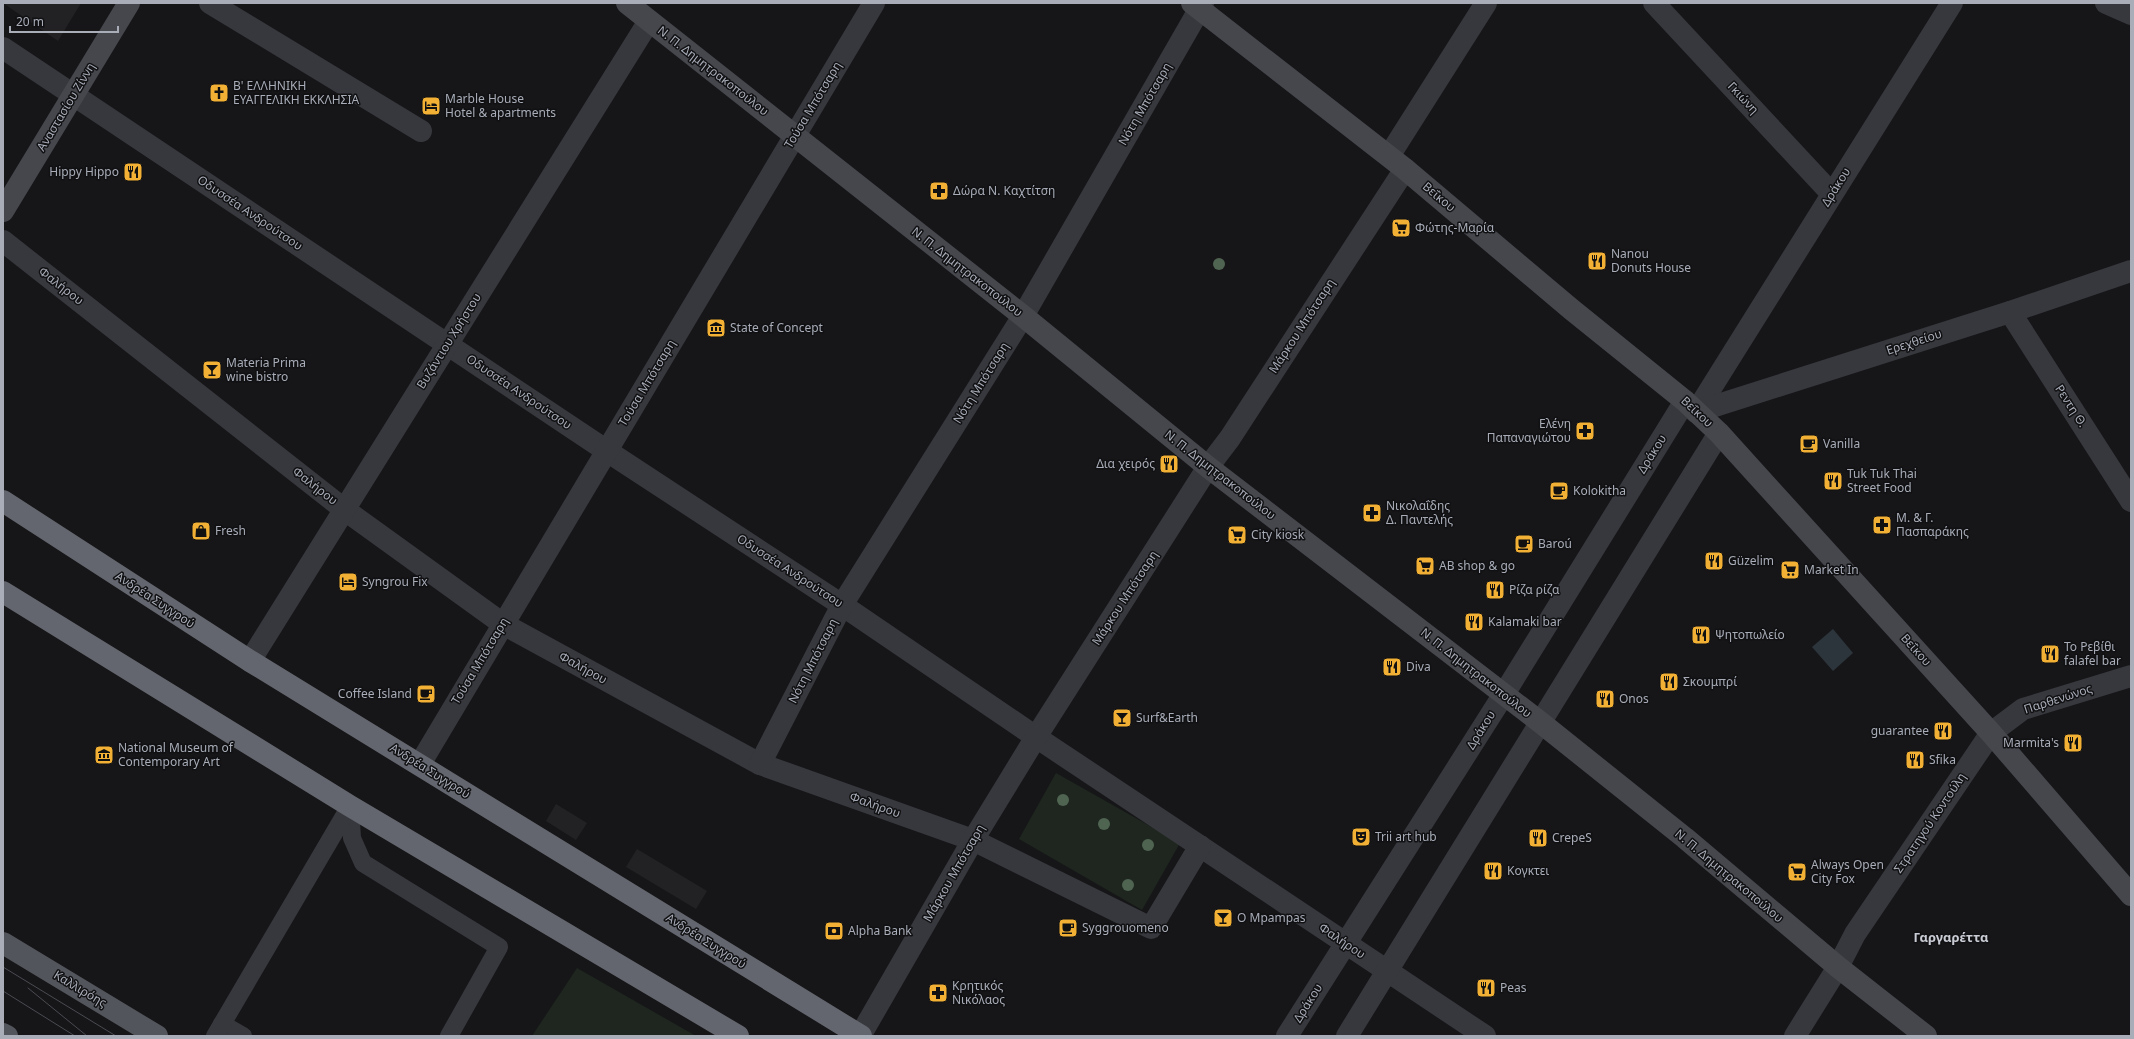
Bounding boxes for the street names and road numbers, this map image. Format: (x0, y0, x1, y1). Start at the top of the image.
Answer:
street label: Ν. Π. Δημητρακοπούλου (654, 22, 772, 119)
street label: Τούσα Μπότσαρη (780, 58, 845, 151)
street label: Αναστασίου Ζίννη (32, 59, 99, 154)
street label: Νότη Μπότσαρη (1114, 59, 1175, 148)
street label: Γκιώνη (1724, 78, 1763, 117)
street label: Δράκου (1817, 164, 1854, 210)
street label: Οδυσσέα Ανδρούτσου (194, 171, 306, 254)
street label: Βεΐκου (1419, 178, 1459, 215)
street label: Ν. Π. Δημητρακοπούλου (908, 223, 1026, 320)
street label: Φαλήρου (35, 263, 87, 309)
street label: Μάρκου Μπότσαρη (1264, 275, 1339, 376)
street label: Βυζάντιου Χρήστου (412, 290, 485, 392)
street label: Ερεχθείου (1884, 325, 1944, 358)
street label: Τούσα Μπότσαρη (614, 336, 679, 429)
street label: Νότη Μπότσαρη (949, 339, 1012, 427)
street label: Οδυσσέα Ανδρούτσου (463, 350, 575, 433)
street label: Ρεντη Θ. (2051, 381, 2091, 430)
street label: Βεΐκου (1678, 392, 1717, 431)
street label: Ν. Π. Δημητρακοπούλου (1161, 426, 1279, 523)
street label: Δράκου (1633, 431, 1670, 477)
street label: Φαλήρου (289, 463, 341, 509)
street label: Οδυσσέα Ανδρούτσου (734, 530, 847, 611)
street label: Μάρκου Μπότσαρη (1087, 547, 1162, 648)
street label: Ανδρέα Συγγρού (112, 567, 198, 632)
street label: Τούσα Μπότσαρη (447, 614, 512, 707)
street label: Νότη Μπότσαρη (784, 615, 841, 706)
street label: Ν. Π. Δημητρακοπούλου (1417, 624, 1535, 721)
street label: Βεΐκου (1897, 630, 1935, 670)
street label: Φαλήρου (556, 647, 610, 688)
street label: Παρθενώνος (2022, 679, 2094, 718)
street label: Δράκου (1462, 707, 1499, 753)
street label: Ανδρέα Συγγρού (387, 739, 474, 802)
street label: Στρατηγού Κοντούλη (1890, 769, 1970, 876)
street label: Φαλήρου (847, 788, 903, 822)
street label: Μάρκου Μπότσαρη (919, 821, 988, 925)
street label: Ν. Π. Δημητρακοπούλου (1671, 825, 1787, 926)
street label: Ανδρέα Συγγρού (663, 909, 750, 972)
street label: Φαλήρου (1316, 919, 1369, 962)
street label: Καλλιρόης (51, 966, 110, 1011)
street label: Δράκου (1289, 980, 1326, 1026)

